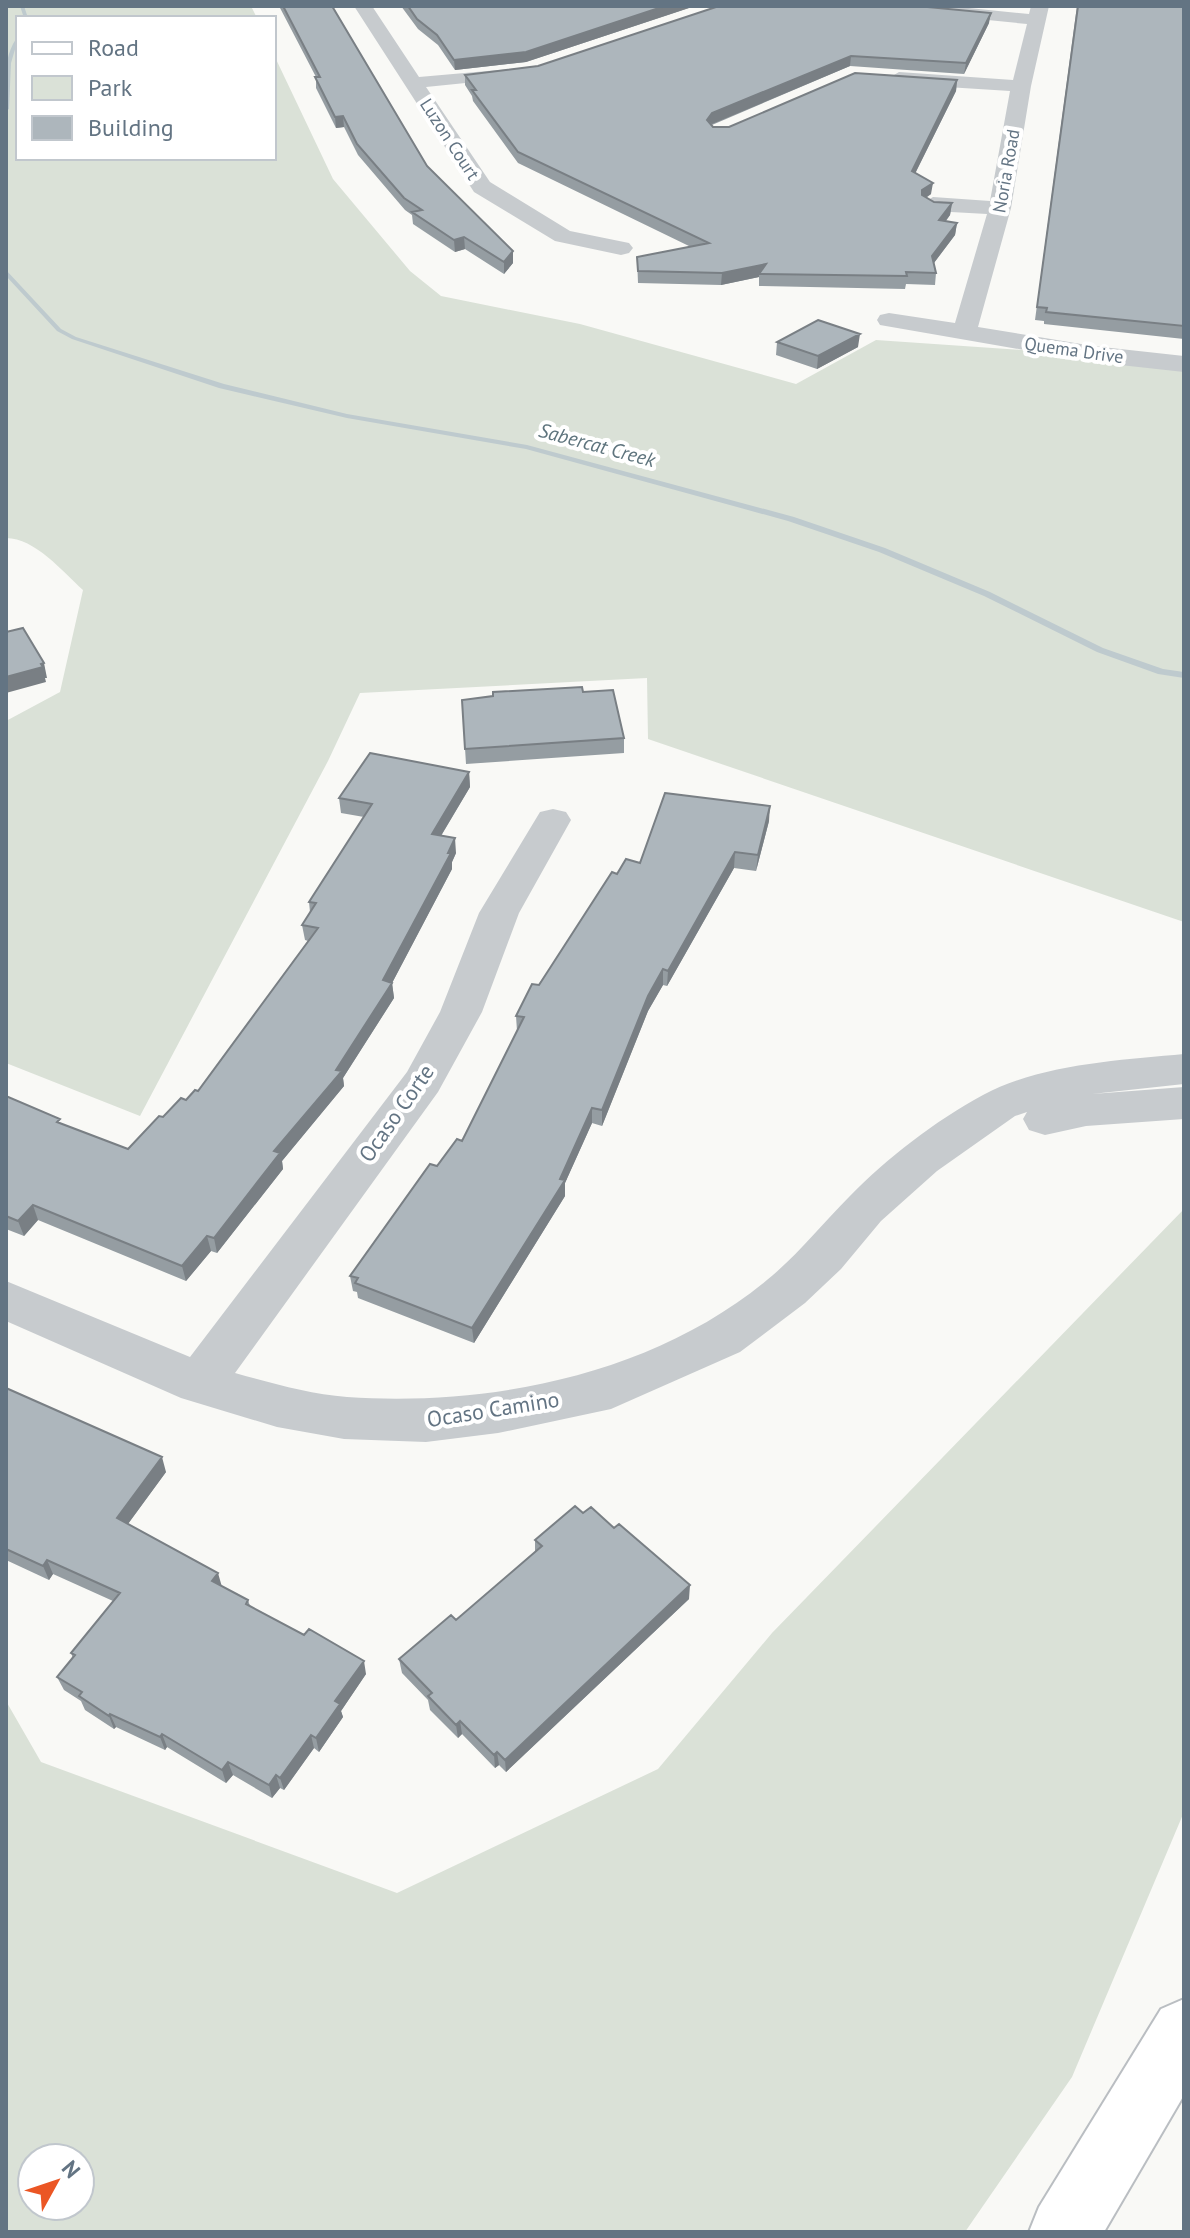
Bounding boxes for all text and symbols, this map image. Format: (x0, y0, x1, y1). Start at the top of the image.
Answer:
legend (16, 16, 276, 160)
text: Road (88, 32, 139, 63)
text: Park (88, 72, 133, 103)
street label: Luzon Court (415, 94, 485, 184)
text: Building (88, 112, 174, 143)
street label: Noria Road (987, 127, 1025, 215)
street label: Quema Drive (1023, 332, 1125, 368)
water label: Sabercat Creek (536, 417, 659, 473)
street label: Ocaso Corte (352, 1059, 440, 1167)
street label: Ocaso Camino (425, 1385, 561, 1433)
north arrow (16, 2142, 96, 2222)
text: N (56, 2155, 87, 2184)

